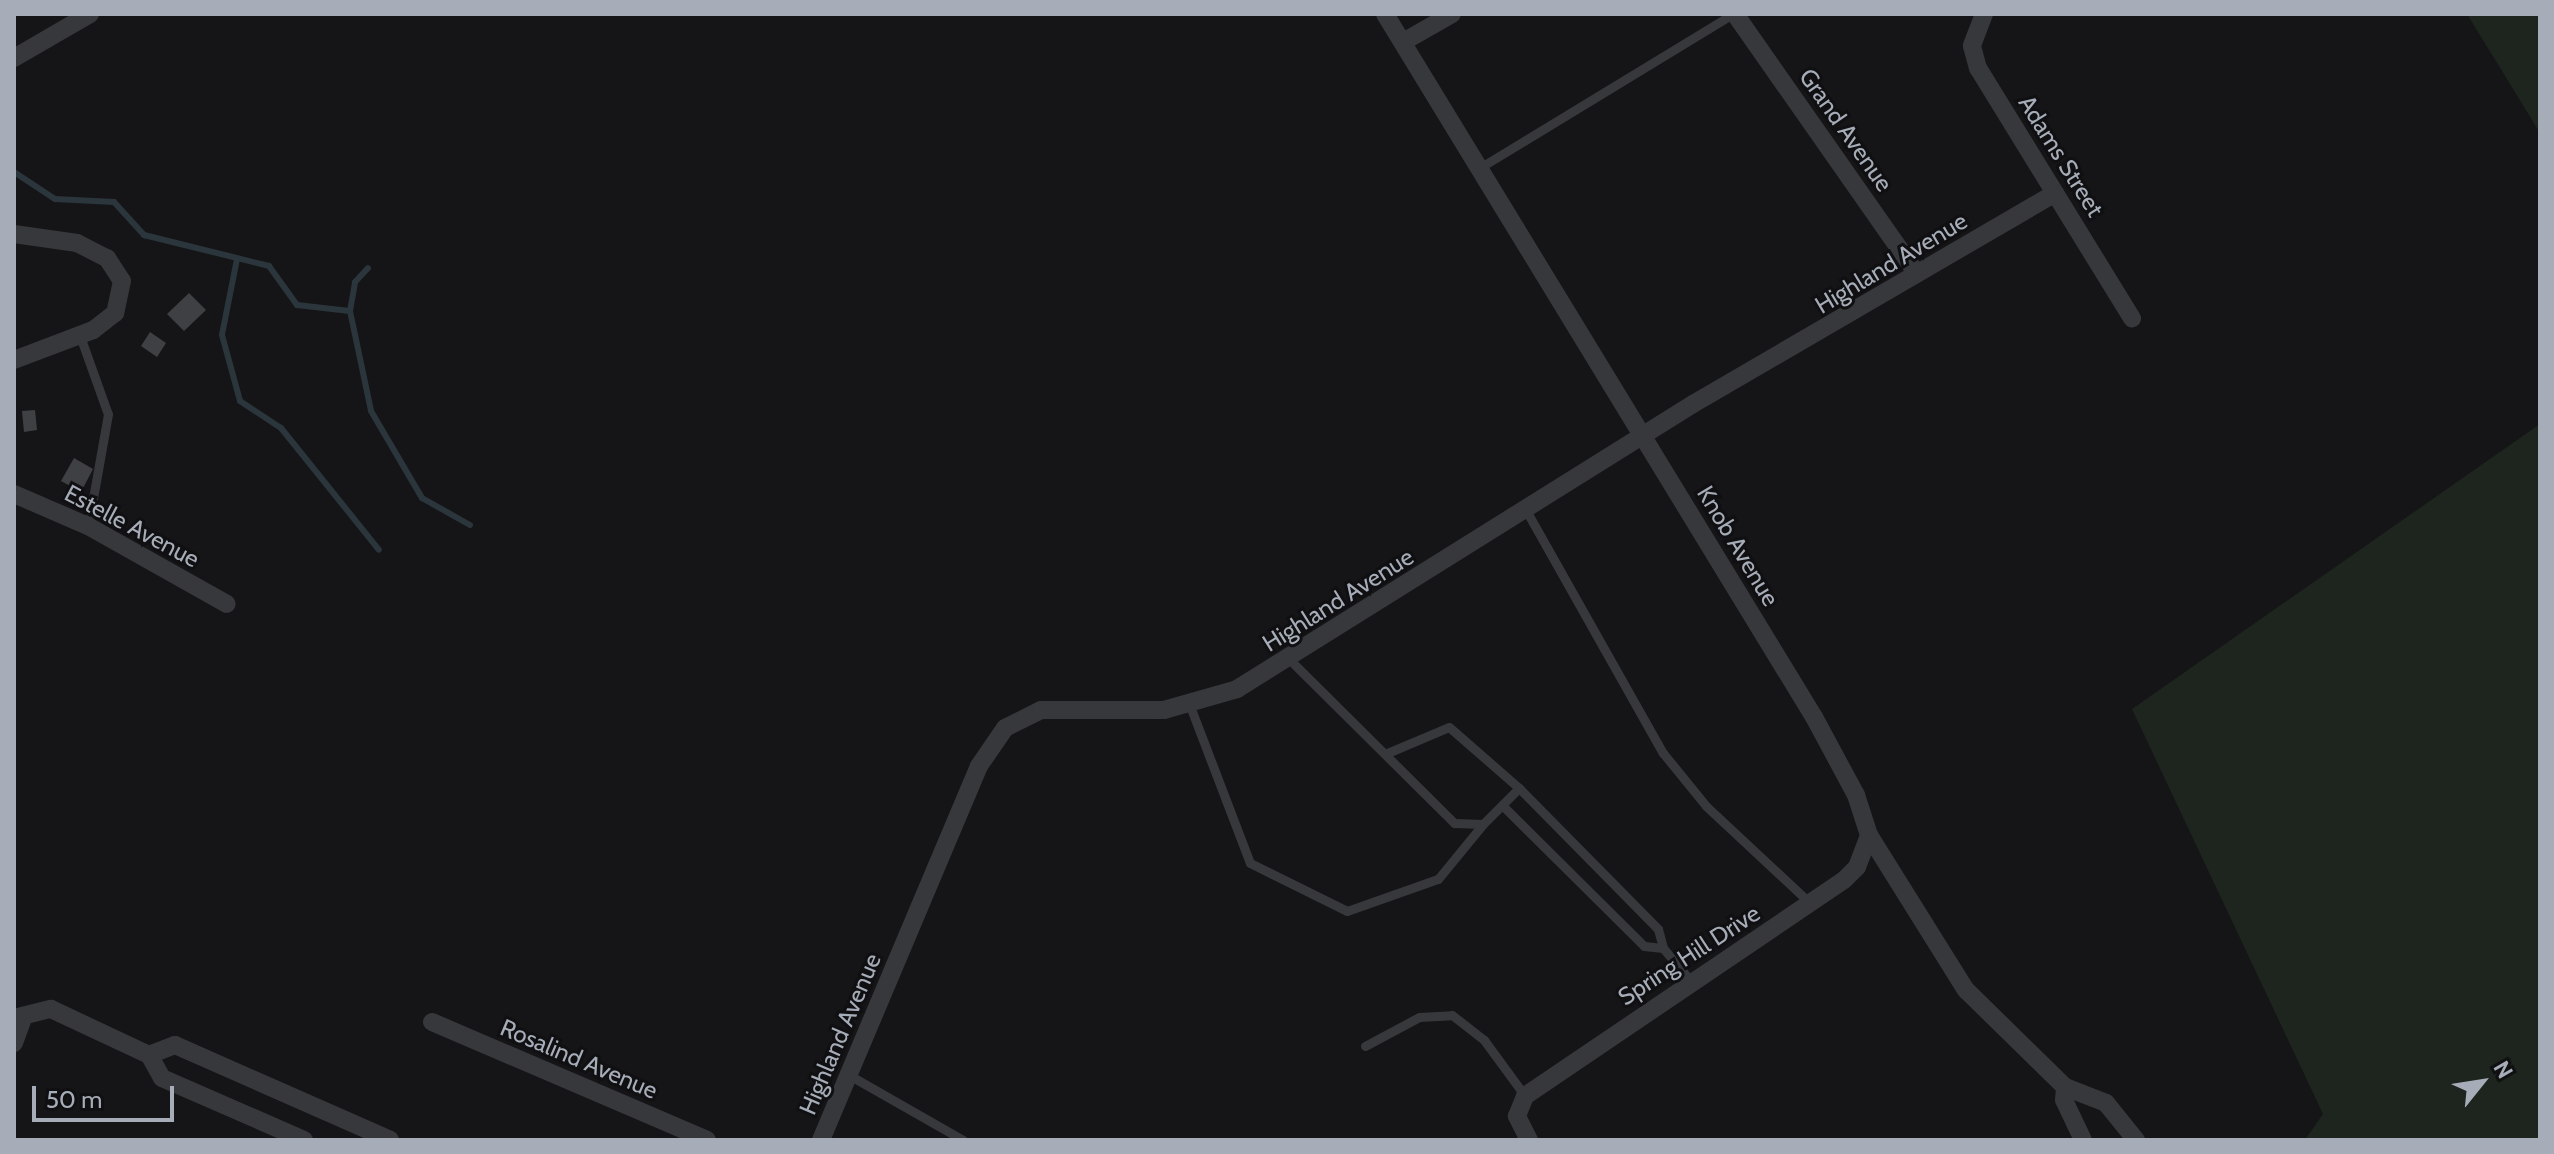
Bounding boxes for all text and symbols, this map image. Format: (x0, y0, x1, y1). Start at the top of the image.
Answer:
street label: Grand Avenue (1793, 63, 1899, 197)
street label: Adams Street (2012, 90, 2110, 222)
street label: Highland Avenue (1810, 206, 1972, 320)
street label: Estelle Avenue (60, 478, 204, 574)
street label: Knob Avenue (1691, 481, 1785, 611)
street label: Highland Avenue (1257, 542, 1419, 658)
street label: Spring Hill Drive (1613, 899, 1765, 1011)
street label: Highland Avenue (793, 949, 887, 1119)
street label: Rosalind Avenue (496, 1013, 662, 1105)
north arrow (2442, 1042, 2522, 1122)
text: N (2488, 1056, 2519, 1083)
scale bar (36, 1070, 178, 1120)
text: 50 m (46, 1085, 102, 1114)

